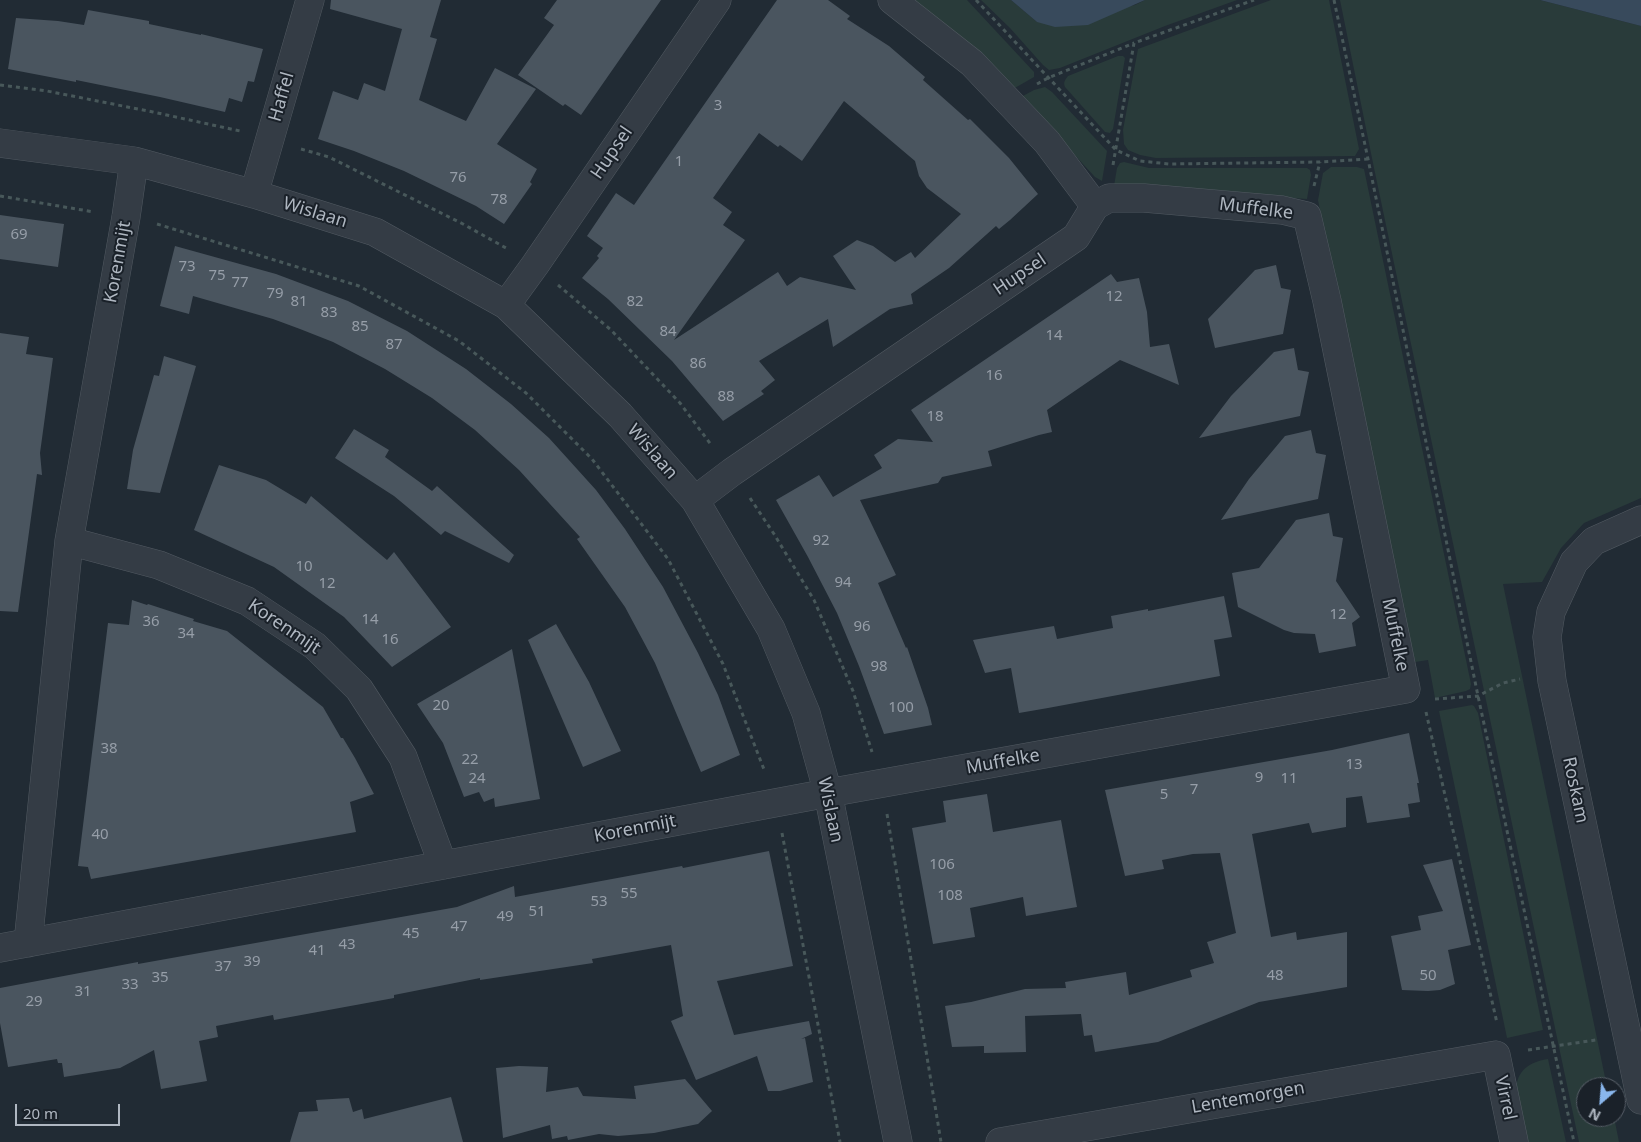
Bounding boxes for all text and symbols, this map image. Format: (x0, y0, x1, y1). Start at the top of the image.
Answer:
street label: Haffel (265, 70, 299, 124)
house number: 3 (714, 97, 722, 115)
street label: Hupsel (587, 123, 637, 183)
house number: 1 (675, 153, 683, 171)
house number: 76 (449, 169, 467, 187)
house number: 78 (490, 191, 508, 209)
street label: Wislaan (280, 193, 350, 233)
street label: Muffelke (1218, 194, 1294, 224)
street label: Korenmijt (100, 219, 136, 305)
house number: 69 (10, 226, 28, 244)
street label: Hupsel (990, 250, 1050, 300)
house number: 73 (178, 258, 196, 276)
house number: 75 (208, 267, 226, 285)
house number: 77 (231, 274, 249, 292)
house number: 79 (266, 285, 284, 303)
house number: 12 (1105, 288, 1123, 306)
house number: 81 (290, 293, 308, 311)
house number: 82 (626, 293, 644, 311)
house number: 83 (320, 304, 338, 322)
house number: 85 (351, 318, 369, 336)
house number: 84 (659, 323, 677, 341)
house number: 14 (1045, 327, 1063, 345)
house number: 87 (385, 336, 403, 354)
house number: 86 (689, 355, 707, 373)
house number: 16 (985, 367, 1003, 385)
house number: 88 (717, 388, 735, 406)
house number: 18 (926, 408, 944, 426)
street label: Wislaan (622, 420, 682, 484)
house number: 92 (812, 532, 830, 550)
house number: 10 (295, 558, 313, 576)
house number: 94 (834, 574, 852, 592)
house number: 12 (318, 575, 336, 593)
street label: Korenmijt (244, 595, 324, 659)
street label: Muffelke (1377, 596, 1413, 674)
house number: 12 (1329, 606, 1347, 624)
house number: 14 (361, 611, 379, 629)
house number: 36 (142, 613, 160, 631)
house number: 96 (853, 618, 871, 636)
house number: 34 (177, 625, 195, 643)
house number: 16 (381, 631, 399, 649)
house number: 98 (870, 658, 888, 676)
house number: 20 (432, 697, 450, 715)
house number: 100 (888, 699, 914, 717)
house number: 38 (100, 740, 118, 758)
street label: Muffelke (964, 745, 1042, 779)
house number: 22 (461, 751, 479, 769)
street label: Roskam (1557, 755, 1593, 825)
house number: 13 (1345, 756, 1363, 774)
house number: 9 (1255, 769, 1263, 787)
house number: 24 (468, 770, 486, 788)
house number: 11 (1280, 770, 1298, 788)
street label: Wislaan (813, 775, 847, 845)
house number: 7 (1190, 781, 1198, 799)
house number: 5 (1160, 786, 1168, 804)
street label: Korenmijt (592, 810, 678, 848)
house number: 40 (91, 826, 109, 844)
house number: 106 (929, 856, 955, 874)
house number: 55 (620, 885, 638, 903)
house number: 108 (937, 887, 963, 905)
house number: 53 (590, 893, 608, 911)
house number: 51 (528, 903, 546, 921)
house number: 49 (496, 908, 514, 926)
house number: 47 (450, 918, 468, 936)
house number: 45 (402, 925, 420, 943)
house number: 43 (338, 936, 356, 954)
house number: 41 (308, 942, 326, 960)
house number: 39 (243, 953, 261, 971)
house number: 37 (214, 958, 232, 976)
house number: 48 (1266, 967, 1284, 985)
house number: 50 (1419, 967, 1437, 985)
house number: 35 (151, 969, 169, 987)
house number: 33 (121, 976, 139, 994)
house number: 31 (74, 983, 92, 1001)
house number: 29 (25, 993, 43, 1011)
street label: Virrel (1490, 1074, 1520, 1122)
street label: Lentemorgen (1190, 1077, 1306, 1119)
north arrow (1576, 1077, 1626, 1127)
scale bar (18, 1094, 122, 1126)
text: 20 m (23, 1103, 58, 1123)
text: N (1585, 1104, 1604, 1126)

